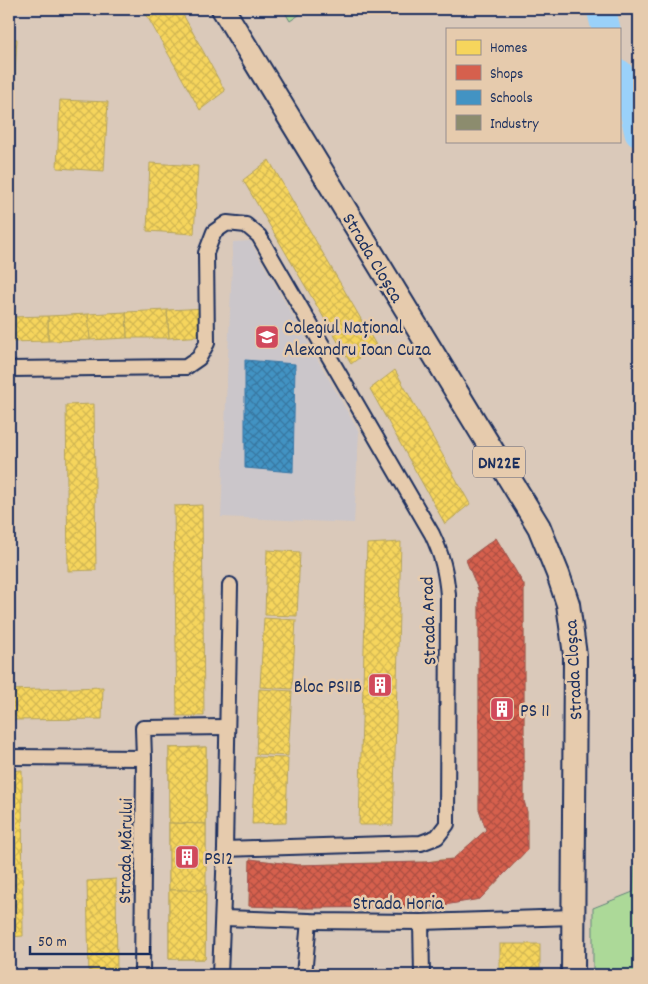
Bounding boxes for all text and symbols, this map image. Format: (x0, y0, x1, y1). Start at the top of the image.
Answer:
legend (446, 28, 620, 142)
text: Homes (490, 38, 528, 60)
text: Shops (490, 64, 523, 86)
text: Schools (490, 88, 533, 110)
text: Industry (490, 114, 539, 136)
street label: Strada Cloșca (334, 209, 409, 310)
place label: Colegiul Național Alexandru Ioan Cuza (284, 316, 432, 365)
school or university icon: Colegiul Național Alexandru Ioan Cuza (254, 324, 280, 350)
road number: DN22E (473, 447, 525, 478)
street label: Strada Arad (415, 576, 446, 666)
street label: Strada Cloșca (559, 618, 592, 721)
building icon: Bloc PS11B (367, 672, 393, 698)
place label: Bloc PS11B (294, 675, 362, 702)
building icon: PS 11 (489, 696, 515, 722)
place label: PS 11 (520, 699, 550, 726)
street label: Strada Mărului (113, 798, 142, 904)
building icon: PS12 (174, 844, 200, 870)
place label: PS12 (204, 847, 233, 874)
street label: Strada Horia (352, 892, 445, 919)
scale bar (30, 924, 150, 956)
text: 50 m (38, 932, 67, 954)

